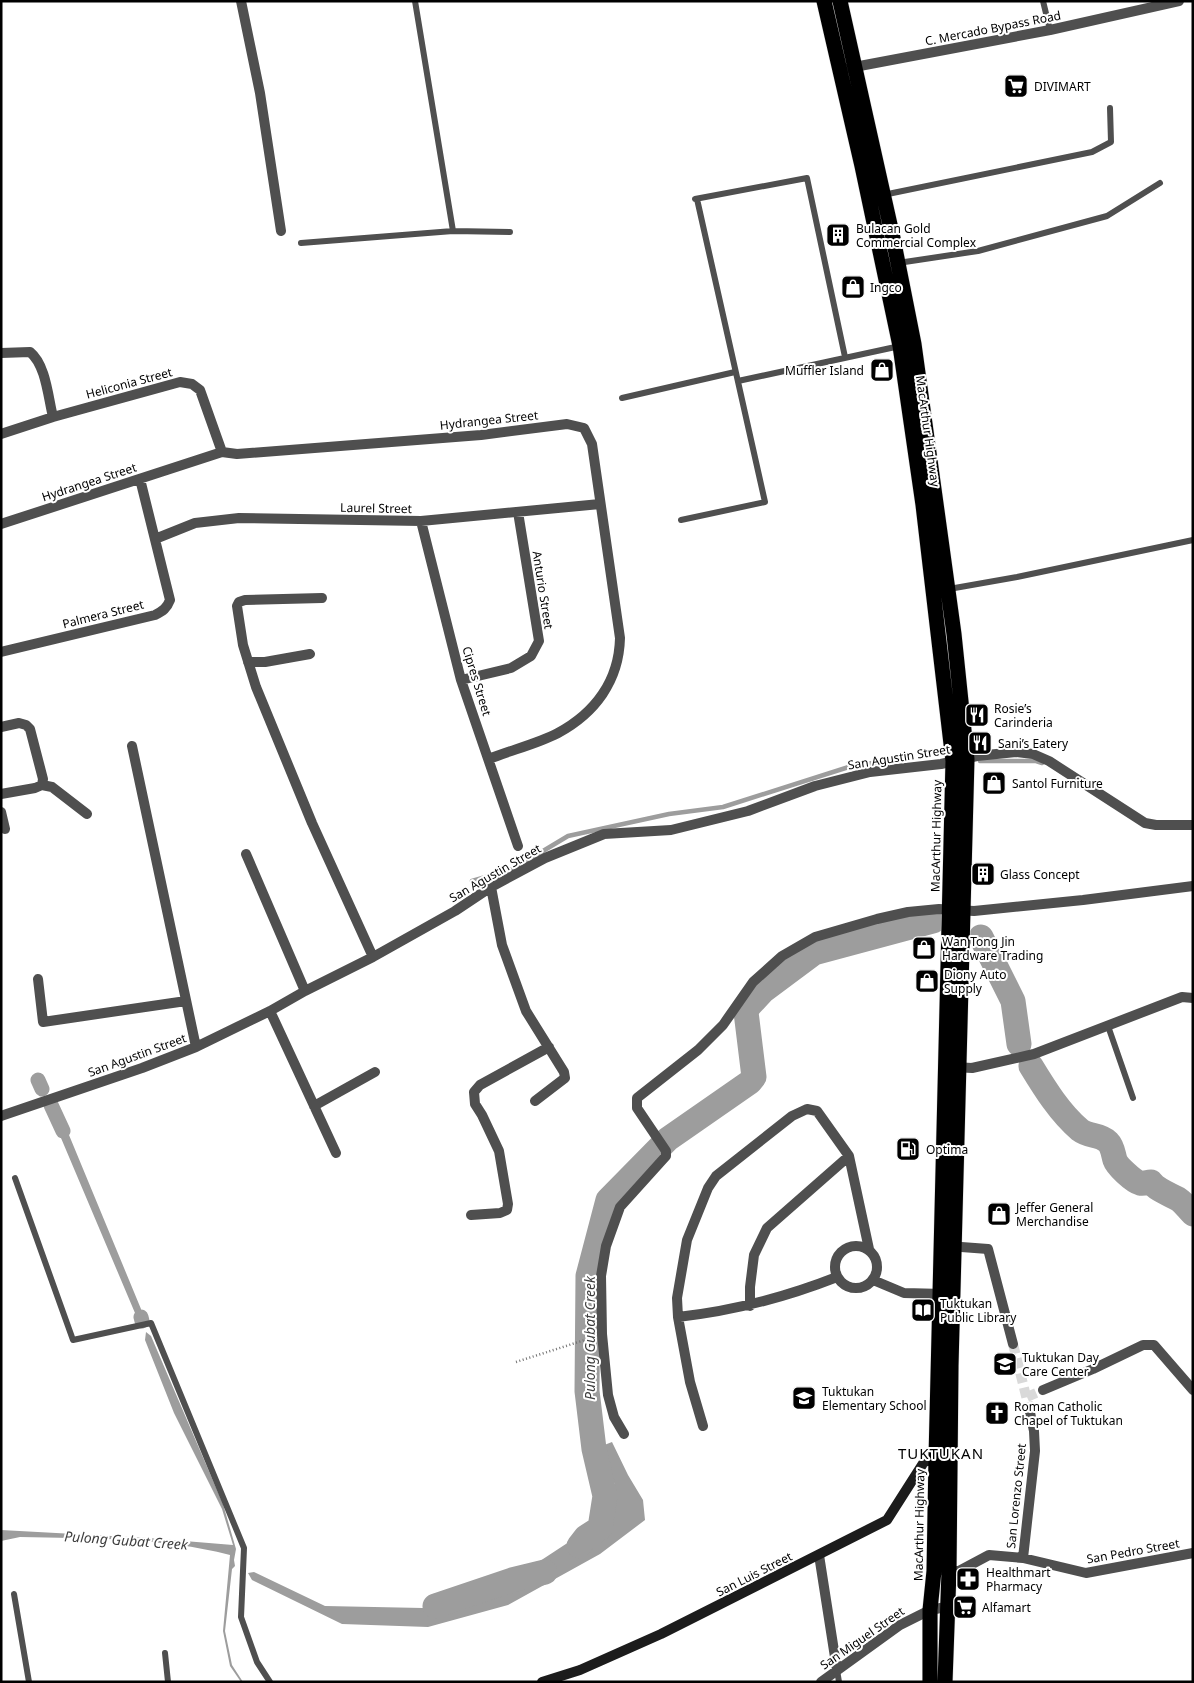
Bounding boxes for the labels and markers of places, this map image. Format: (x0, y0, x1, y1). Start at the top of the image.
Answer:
supermarket icon: DIVIMART (1003, 73, 1029, 99)
place label: DIVIMART (1034, 78, 1091, 95)
place label: Bulacan Gold Commercial Complex (856, 220, 977, 251)
building icon: Bulacan Gold Commercial Complex (825, 222, 851, 248)
shop icon: Ingco (840, 274, 866, 300)
place label: Ingco (870, 279, 902, 296)
shop icon: Muffler Island (869, 357, 895, 383)
place label: Muffler Island (785, 362, 864, 379)
place label: Rosie’s Carinderia (994, 700, 1053, 731)
restaurant icon: Rosie’s Carinderia (964, 702, 990, 728)
restaurant icon: Sani’s Eatery (967, 730, 993, 756)
place label: Sani’s Eatery (998, 735, 1069, 752)
shop icon: Santol Furniture (981, 770, 1007, 796)
place label: Santol Furniture (1012, 775, 1103, 792)
building icon: Glass Concept (970, 861, 996, 887)
place label: Glass Concept (1000, 866, 1080, 883)
place label: Wan Tong Jin Hardware Trading (942, 933, 1043, 964)
shop icon: Wan Tong Jin Hardware Trading (911, 935, 937, 961)
place label: Diony Auto Supply (944, 966, 1006, 997)
shop icon: Diony Auto Supply (914, 968, 940, 994)
fuel station icon: Optima (895, 1136, 921, 1162)
place label: Optima (926, 1141, 968, 1158)
place label: Jeffer General Merchandise (1015, 1199, 1093, 1230)
shop icon: Jeffer General Merchandise (986, 1201, 1012, 1227)
place label: Tuktukan Public Library (940, 1295, 1017, 1326)
library icon: Tuktukan Public Library (910, 1297, 936, 1323)
place label: Tuktukan Day Care Center (1022, 1349, 1100, 1380)
school or university icon: Tuktukan Day Care Center (992, 1351, 1018, 1377)
place label: Tuktukan Elementary School (822, 1383, 927, 1414)
school or university icon: Tuktukan Elementary School (791, 1385, 817, 1411)
place label: Roman Catholic Chapel of Tuktukan (1014, 1398, 1123, 1429)
church icon: Roman Catholic Chapel of Tuktukan (984, 1400, 1010, 1426)
place label: Healthmart Pharmacy (986, 1564, 1051, 1595)
pharmacy icon: Healthmart Pharmacy (955, 1566, 981, 1592)
supermarket icon: Alfamart (952, 1594, 978, 1620)
place label: Alfamart (982, 1599, 1032, 1616)

